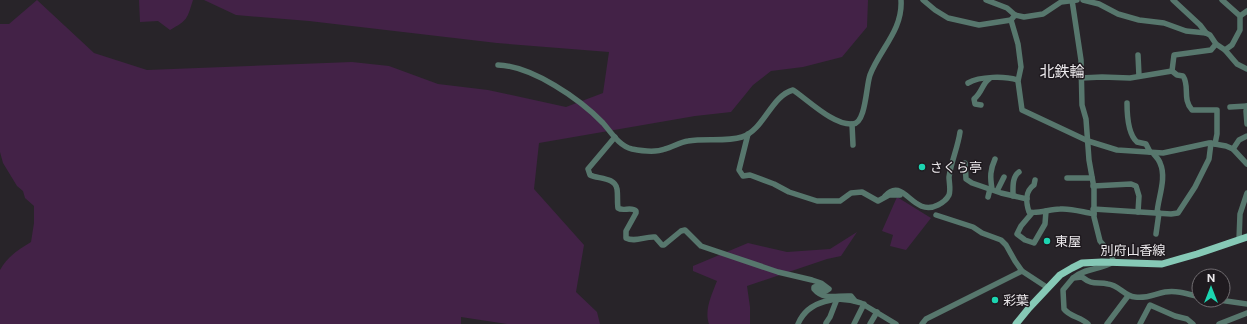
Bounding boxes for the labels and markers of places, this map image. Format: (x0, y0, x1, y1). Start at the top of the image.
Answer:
place label: さくら亭 (930, 160, 982, 175)
marker: さくら亭 (917, 162, 927, 172)
place label: 東屋 (1055, 234, 1081, 249)
marker: 東屋 (1042, 236, 1052, 246)
place label: 彩葉 (1003, 293, 1029, 308)
marker: 彩葉 (990, 295, 1000, 305)

